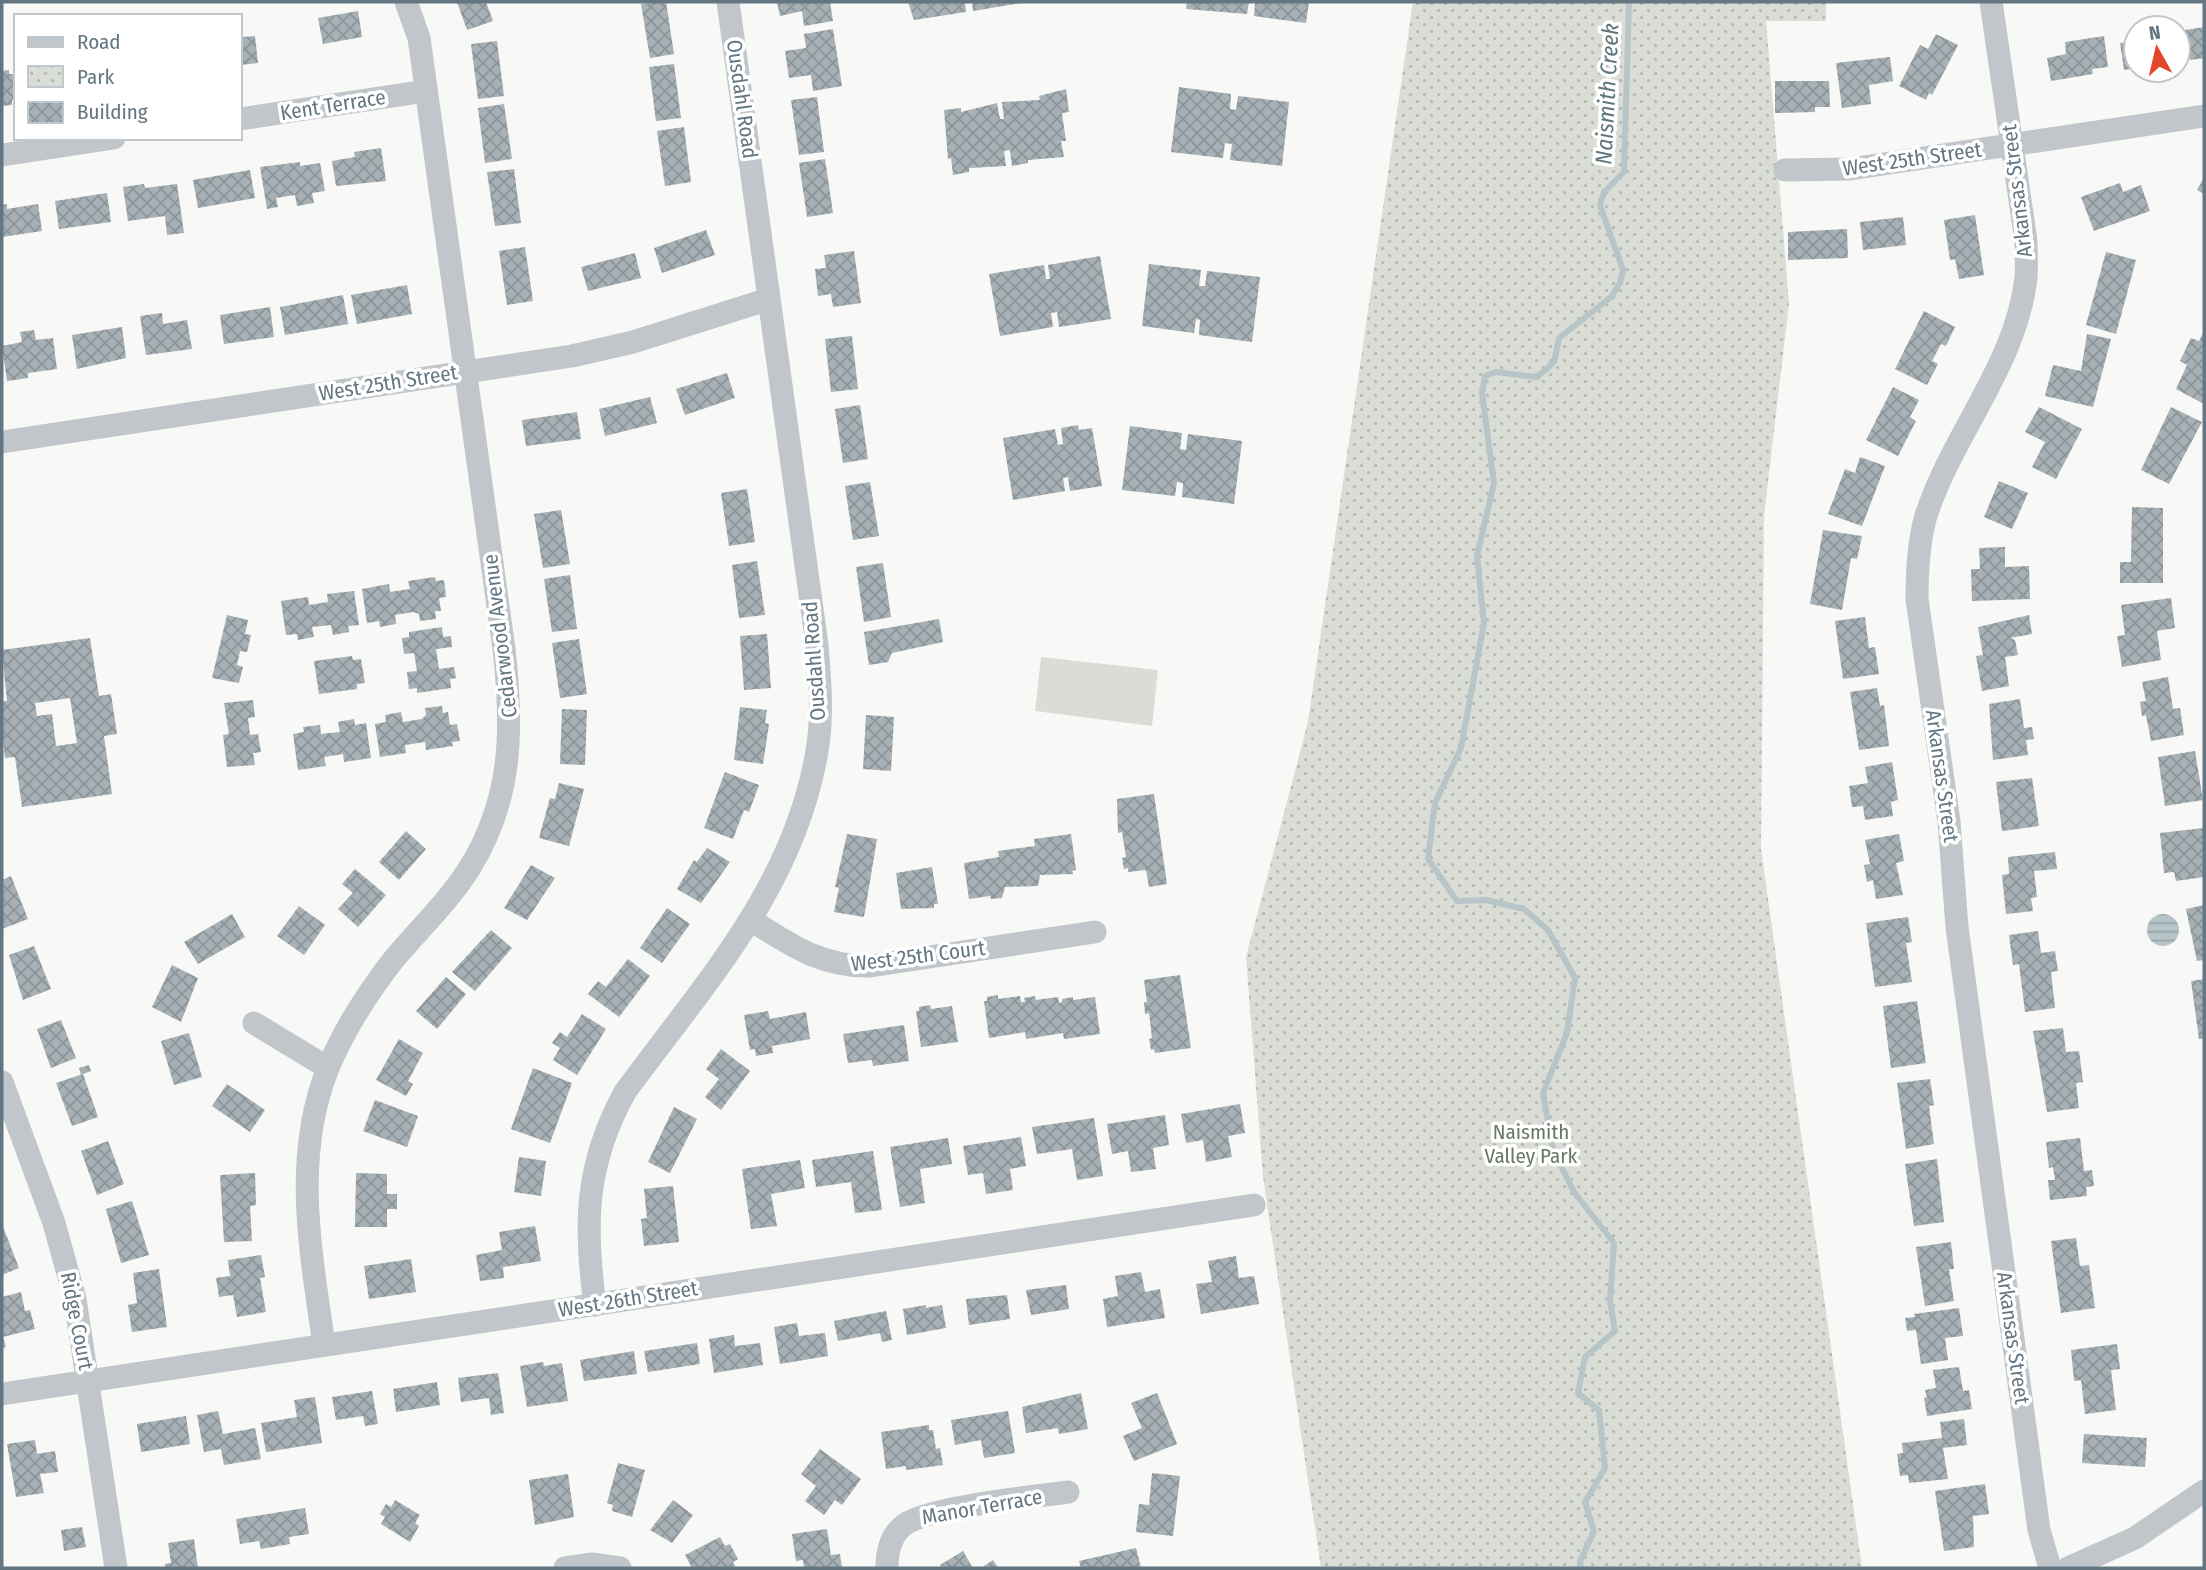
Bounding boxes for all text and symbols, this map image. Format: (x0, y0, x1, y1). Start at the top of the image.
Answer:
legend (14, 14, 242, 140)
north arrow (2122, 14, 2192, 84)
text: N (2147, 20, 2162, 45)
water label: Naismith Creek (1589, 23, 1625, 165)
text: Road (77, 29, 121, 55)
street label: Ousdahl Road (721, 38, 763, 160)
text: Park (77, 64, 115, 90)
street label: Kent Terrace (278, 84, 388, 126)
text: Building (77, 99, 148, 125)
street label: Arkansas Street (1996, 123, 2038, 259)
street label: West 25th Street (1841, 136, 1983, 182)
street label: West 25th Street (317, 359, 459, 407)
street label: Cedarwood Avenue (477, 553, 523, 719)
street label: Ousdahl Road (797, 600, 831, 722)
street label: Arkansas Street (1920, 708, 1964, 844)
street label: West 25th Court (850, 935, 987, 977)
park label: Naismith Valley Park (1485, 1119, 1578, 1169)
street label: Ridge Court (55, 1270, 99, 1372)
street label: Arkansas Street (1991, 1270, 2035, 1406)
street label: West 26th Street (556, 1275, 700, 1323)
street label: Manor Terrace (920, 1484, 1044, 1530)

